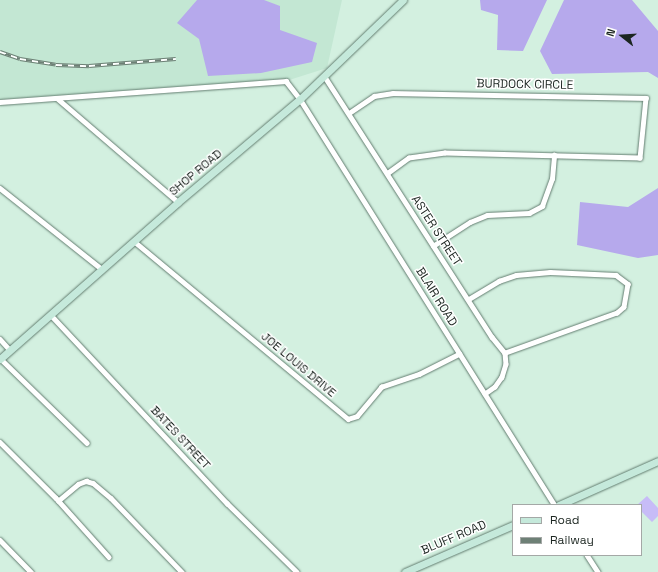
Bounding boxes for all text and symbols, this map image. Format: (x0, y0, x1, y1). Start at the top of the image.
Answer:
north arrow (602, 16, 642, 56)
text: N (603, 27, 618, 38)
street label: BURDOCK CIRCLE (476, 77, 574, 93)
street label: SHOP ROAD (167, 147, 225, 199)
street label: ASTER STREET (408, 193, 464, 269)
street label: BLAIR ROAD (412, 265, 460, 329)
street label: JOE LOUIS DRIVE (258, 330, 338, 400)
street label: BATES STREET (147, 403, 213, 473)
legend (512, 504, 642, 556)
text: Road (550, 512, 579, 528)
street label: BLUFF ROAD (419, 518, 489, 558)
text: Railway (550, 532, 594, 548)

